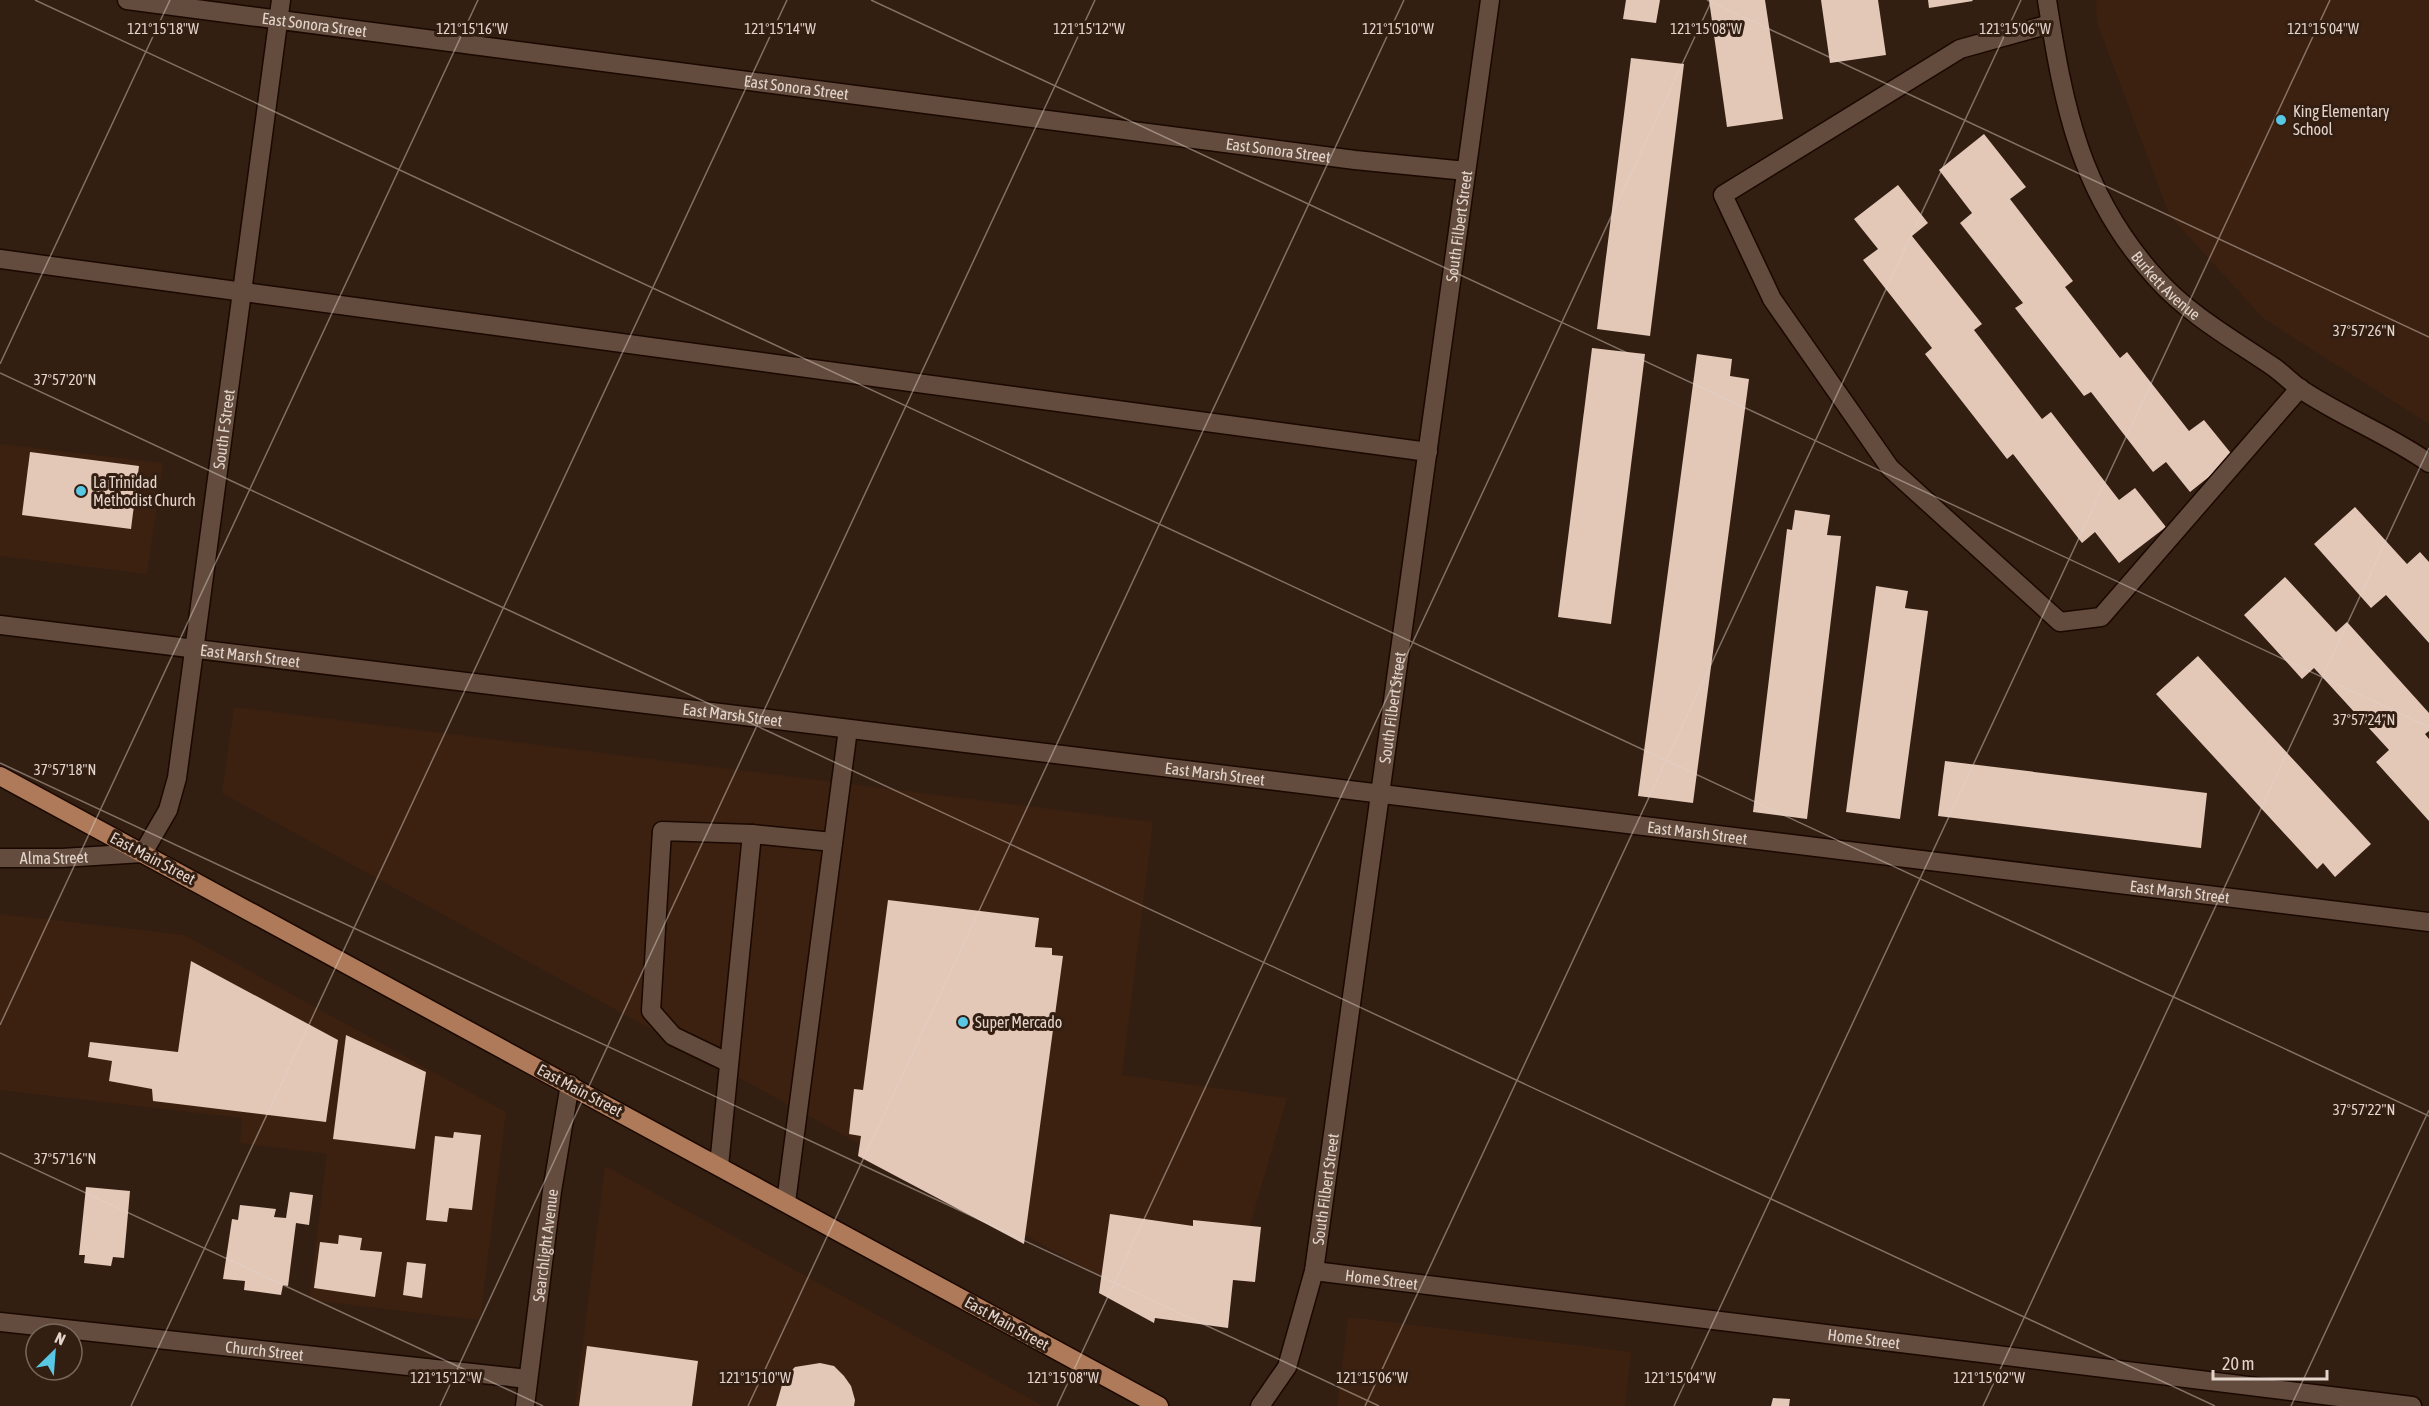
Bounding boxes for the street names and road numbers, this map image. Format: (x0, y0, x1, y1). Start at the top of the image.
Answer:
street label: East Sonora Street (261, 9, 368, 40)
street label: East Sonora Street (743, 71, 850, 103)
street label: East Sonora Street (1225, 134, 1332, 166)
street label: South Filbert Street (1442, 169, 1475, 283)
street label: Burkett Avenue (2128, 247, 2204, 323)
street label: South F Street (209, 388, 238, 470)
street label: East Marsh Street (199, 641, 301, 671)
street label: South Filbert Street (1375, 650, 1409, 764)
street label: East Marsh Street (682, 700, 784, 730)
street label: East Marsh Street (1164, 759, 1266, 789)
street label: East Marsh Street (1646, 818, 1749, 848)
street label: East Main Street (107, 828, 199, 888)
street label: Alma Street (20, 847, 89, 867)
street label: East Marsh Street (2129, 876, 2231, 907)
street label: East Main Street (534, 1060, 626, 1120)
street label: South Filbert Street (1309, 1132, 1342, 1246)
street label: Searchlight Avenue (529, 1188, 561, 1303)
street label: Home Street (1344, 1266, 1419, 1293)
street label: East Main Street (962, 1292, 1053, 1354)
street label: Home Street (1827, 1325, 1902, 1352)
street label: Church Street (224, 1337, 305, 1364)

